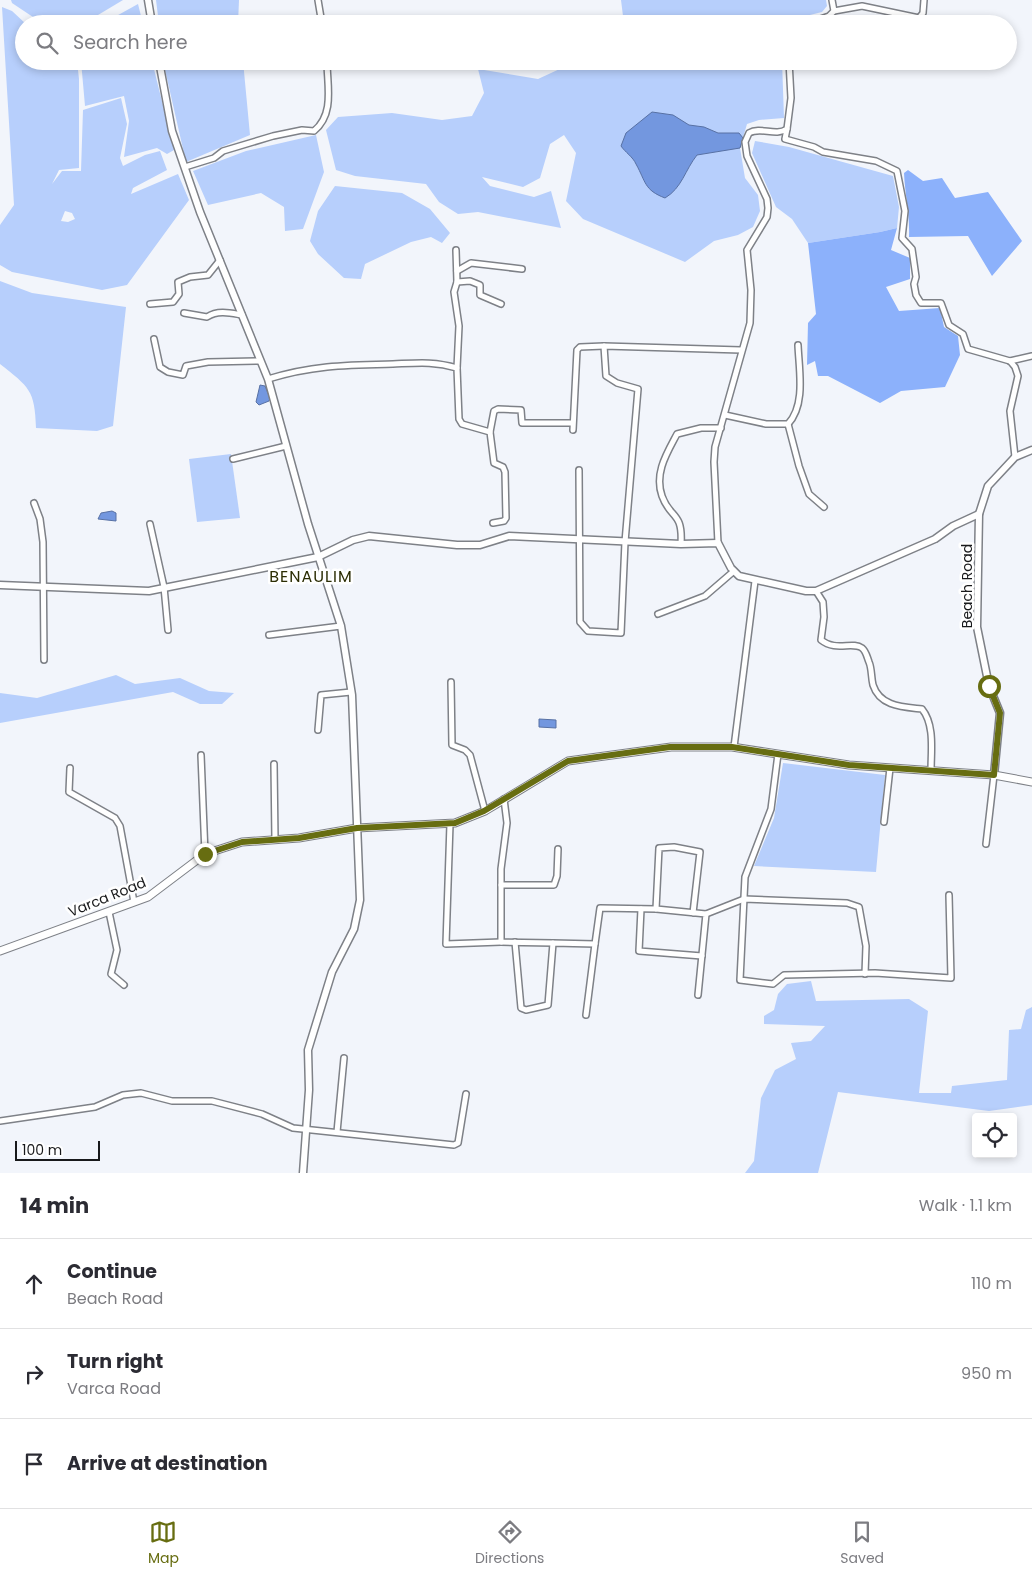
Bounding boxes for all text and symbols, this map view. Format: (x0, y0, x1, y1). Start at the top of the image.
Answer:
search box (15, 15, 1017, 70)
icon: search (33, 29, 61, 57)
text: Search here (73, 29, 187, 56)
street label: Beach Road (957, 544, 977, 628)
district label: BENAULIM (269, 565, 353, 588)
route start (978, 675, 1001, 698)
route end (194, 843, 217, 866)
street label: Varca Road (65, 872, 149, 922)
map controls (972, 1113, 1017, 1158)
button: locate (972, 1113, 1017, 1158)
scale bar (15, 1138, 100, 1161)
text: 100 m (22, 1140, 62, 1160)
text: 14 min (20, 1191, 89, 1220)
text: Walk · 1.1 km (919, 1194, 1012, 1217)
text: Continue (67, 1258, 157, 1285)
icon: ahead (20, 1270, 48, 1298)
text: 110 m (971, 1272, 1012, 1295)
text: Beach Road (67, 1287, 163, 1310)
text: Turn right (67, 1348, 163, 1375)
icon: right (20, 1360, 48, 1388)
text: 950 m (961, 1362, 1012, 1385)
text: Varca Road (67, 1377, 161, 1400)
icon: arrive (20, 1450, 48, 1478)
text: Arrive at destination (67, 1450, 268, 1477)
tab: Map (148, 1518, 179, 1569)
tab: Directions (475, 1518, 544, 1569)
tab: Saved (840, 1518, 884, 1569)

